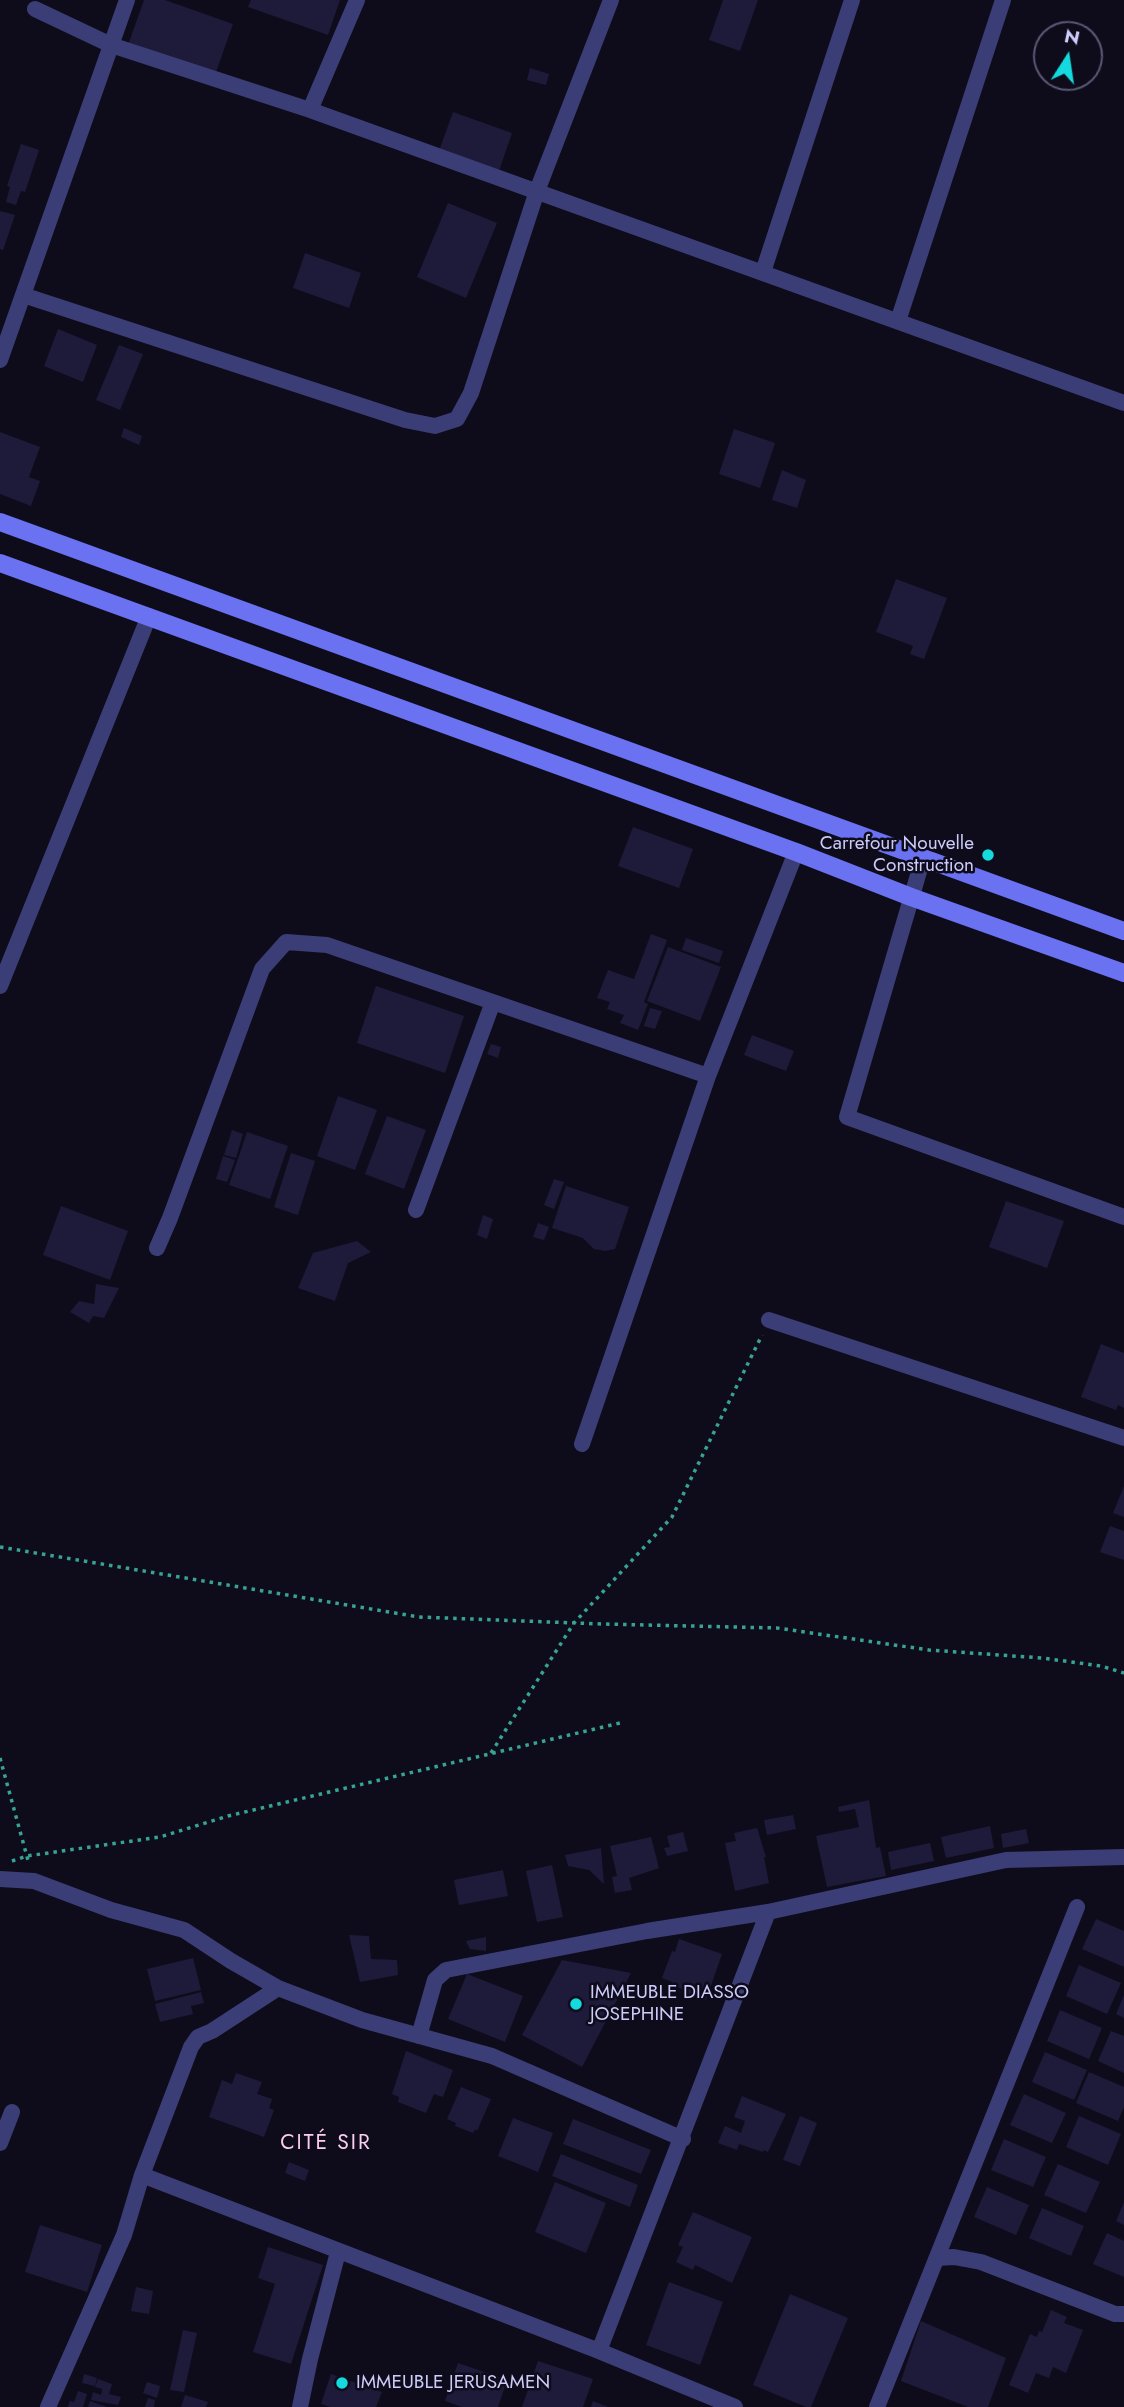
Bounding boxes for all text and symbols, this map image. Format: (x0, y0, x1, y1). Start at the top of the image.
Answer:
north arrow (1033, 21, 1103, 91)
text: N (1062, 22, 1082, 52)
place label: Carrefour Nouvelle Construction (820, 833, 974, 877)
marker: Carrefour Nouvelle Construction (980, 847, 996, 863)
place label: IMMEUBLE DIASSO JOSEPHINE (590, 1982, 749, 2026)
marker: IMMEUBLE DIASSO JOSEPHINE (568, 1996, 584, 2012)
district label: CITÉ SIR (281, 2131, 371, 2157)
place label: IMMEUBLE JERUSAMEN (356, 2372, 550, 2394)
marker: IMMEUBLE JERUSAMEN (334, 2375, 350, 2391)

